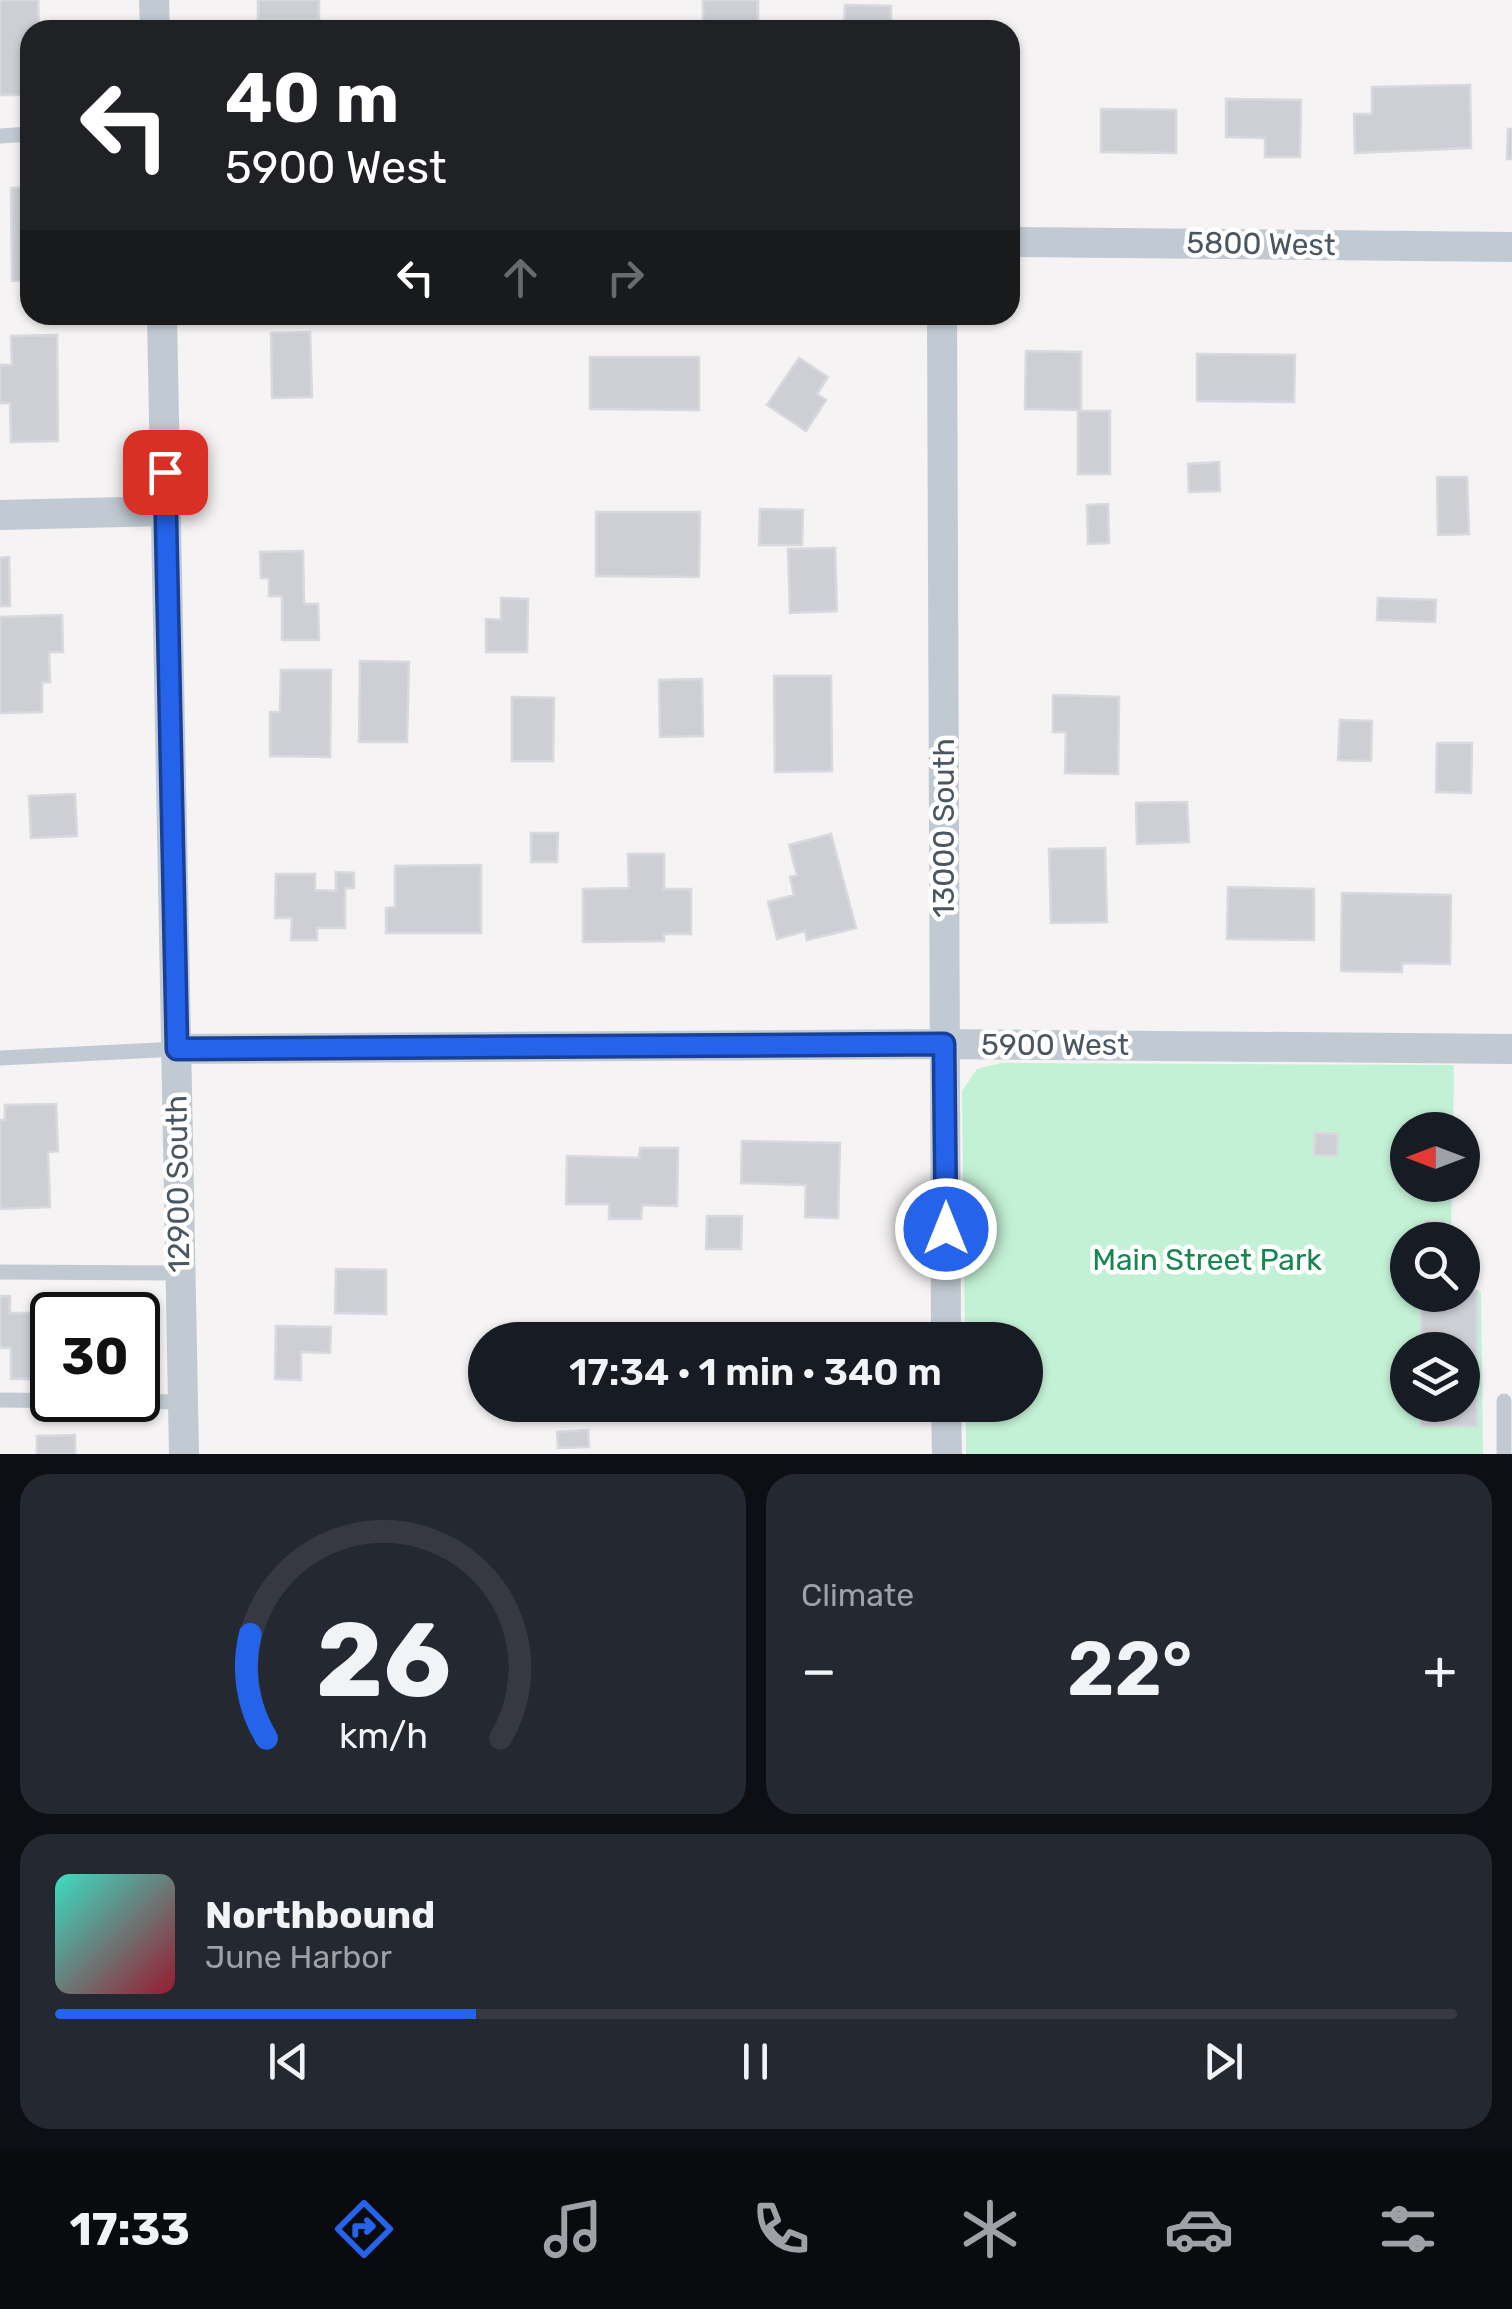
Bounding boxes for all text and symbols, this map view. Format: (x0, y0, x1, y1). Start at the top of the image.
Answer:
text: 40 m (225, 57, 399, 140)
icon: left (60, 60, 190, 190)
text: 5900 West (225, 141, 447, 194)
street label: 5800 West (1186, 225, 1336, 263)
icon: left (388, 250, 443, 305)
icon: ahead (493, 250, 548, 305)
icon: right (598, 250, 653, 305)
pin (123, 430, 208, 515)
icon: arrive (138, 445, 193, 500)
street label: 13000 South (926, 738, 962, 918)
street label: 5900 West (981, 1027, 1129, 1063)
street label: 12900 South (158, 1095, 198, 1273)
north arrow (1390, 1112, 1480, 1202)
map controls (1390, 1112, 1480, 1422)
position arrow (894, 1177, 998, 1281)
button: search (1390, 1222, 1480, 1312)
park label: Main Street Park (1092, 1242, 1322, 1278)
speed limit sign: 30 (30, 1292, 160, 1422)
button: layers (1390, 1332, 1480, 1422)
text: 17:34 · 1 min · 340 m (569, 1349, 942, 1395)
text: Climate (801, 1576, 914, 1614)
text: 26 (315, 1599, 451, 1722)
text: 22° (1067, 1625, 1192, 1714)
text: − (801, 1638, 837, 1703)
text: + (1423, 1638, 1457, 1703)
text: km/h (338, 1715, 428, 1757)
text: Northbound (205, 1892, 435, 1938)
text: June Harbor (205, 1938, 392, 1976)
icon: previous (261, 2034, 316, 2089)
icon: pause (728, 2034, 783, 2089)
icon: next (1196, 2034, 1251, 2089)
icon: directions (329, 2194, 399, 2264)
icon: music (538, 2194, 608, 2264)
icon: phone (746, 2194, 816, 2264)
icon: climate (955, 2194, 1025, 2264)
icon: car (1164, 2194, 1234, 2264)
icon: filters (1373, 2194, 1443, 2264)
text: 17:33 (69, 2203, 190, 2256)

